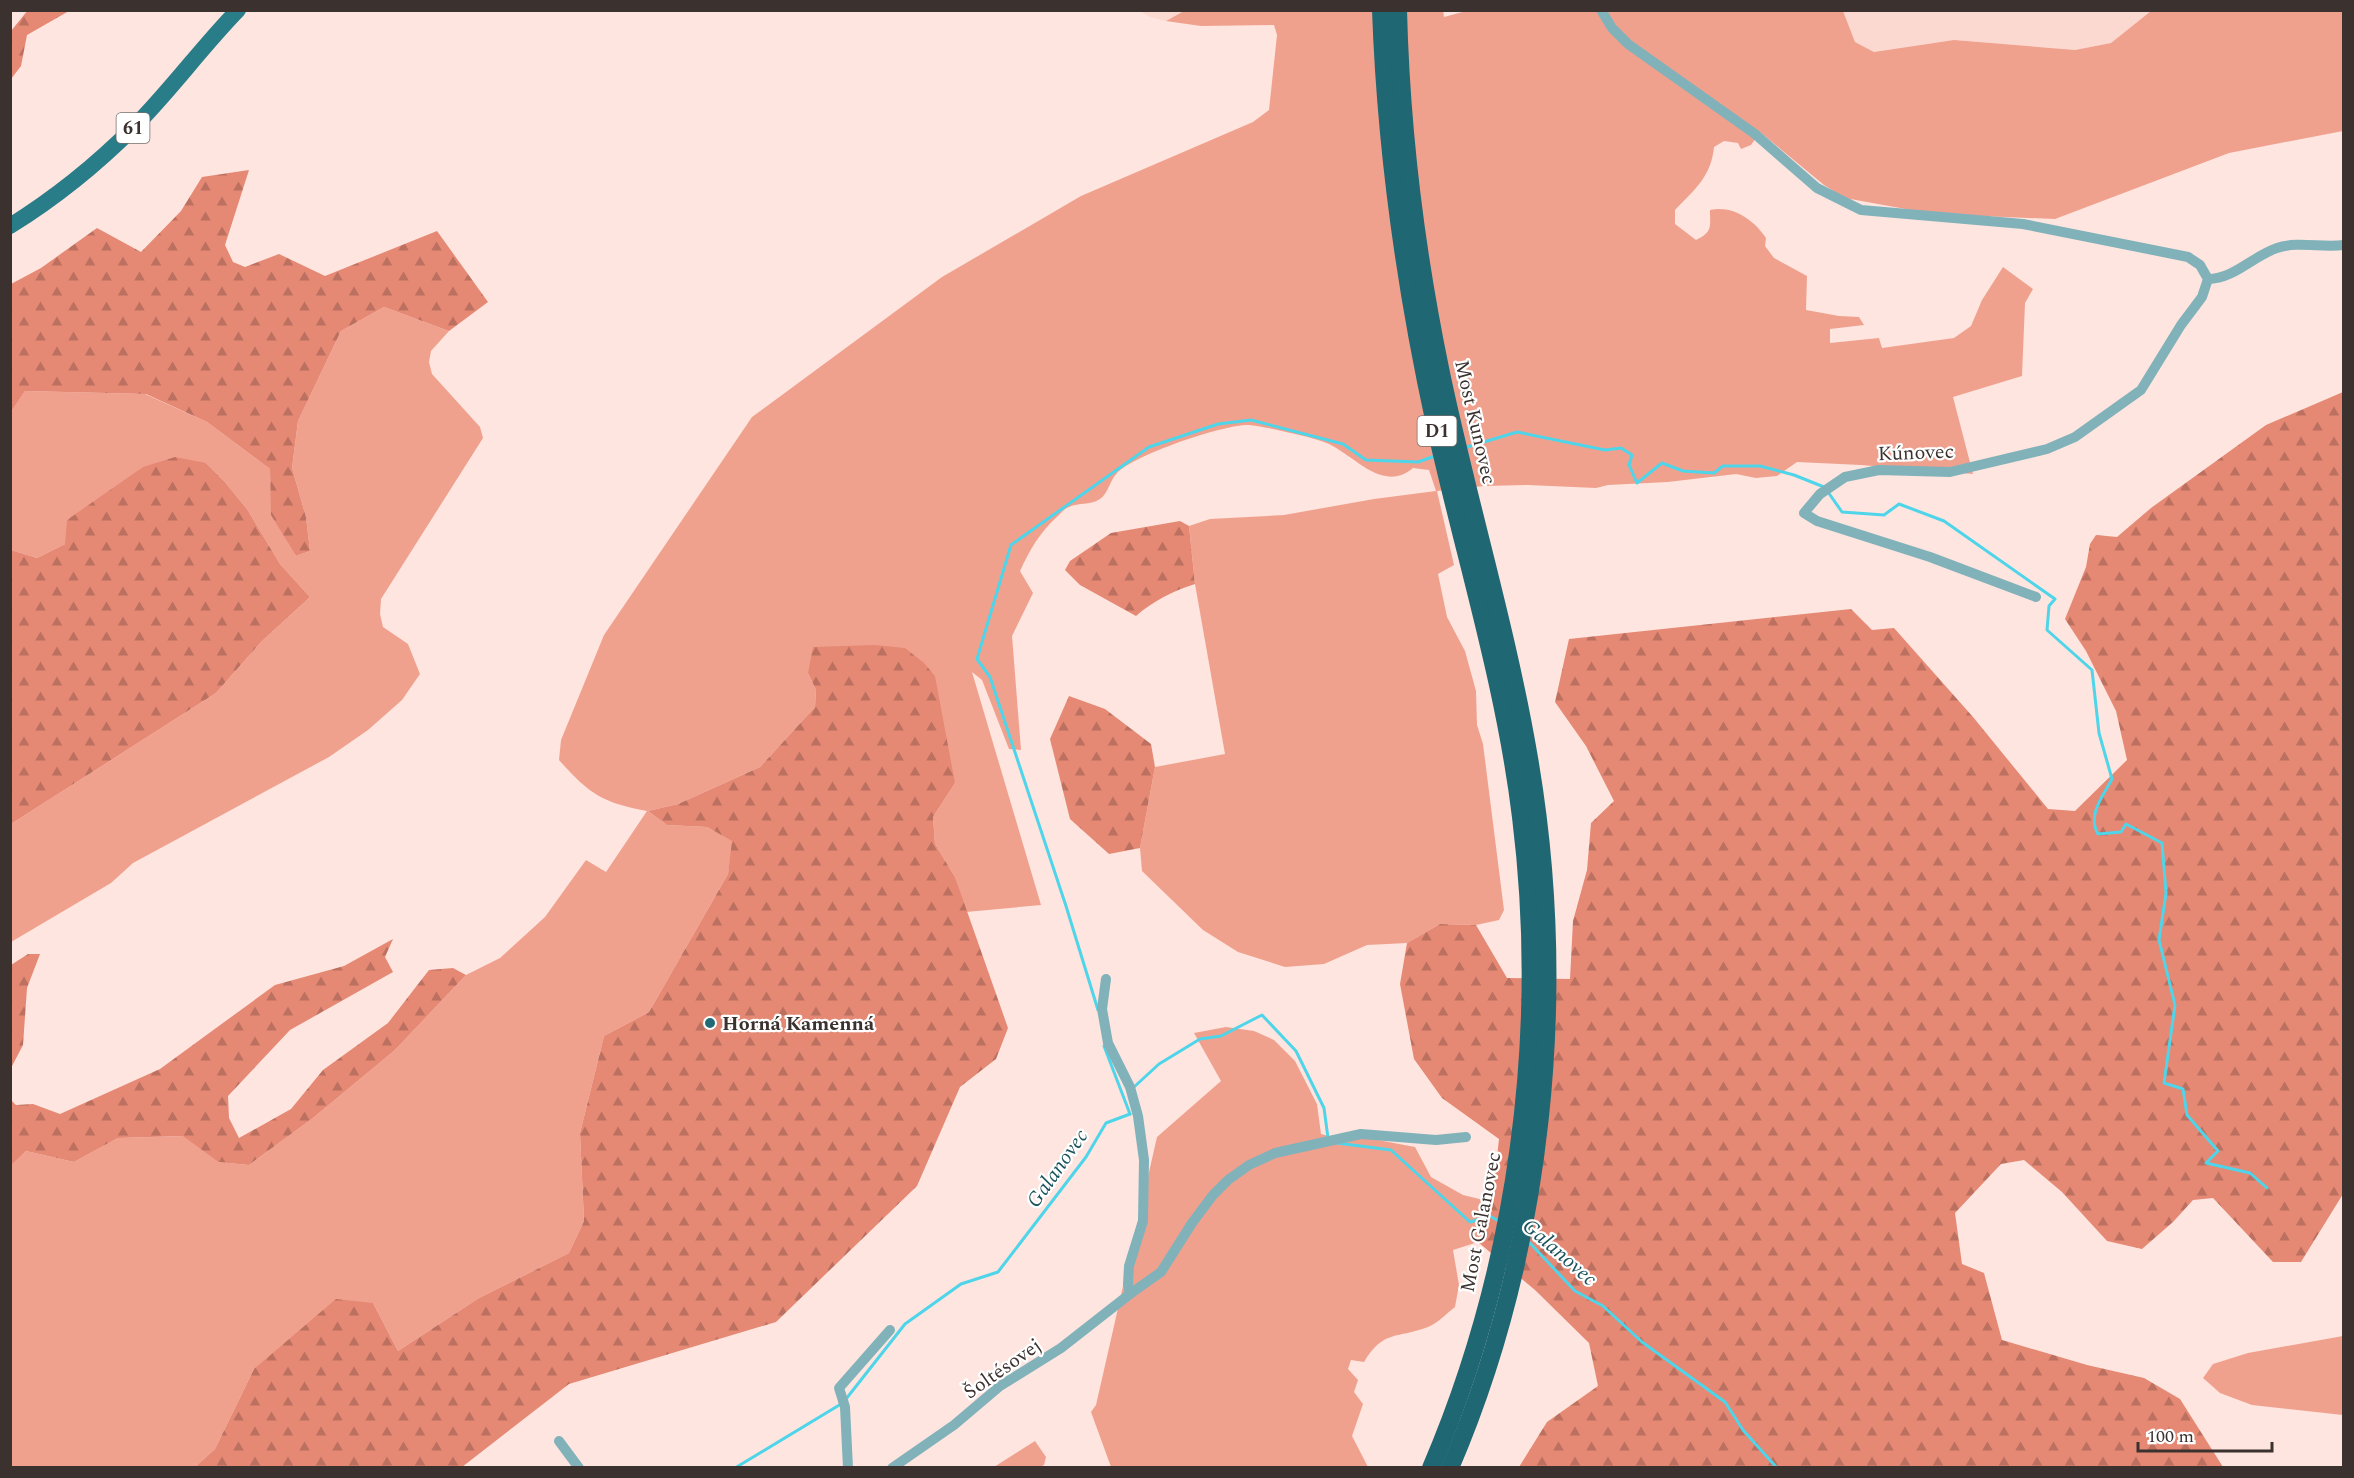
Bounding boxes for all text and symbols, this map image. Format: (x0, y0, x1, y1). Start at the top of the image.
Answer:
road number: 61 (116, 113, 150, 143)
street label: Most Kunovec (1446, 357, 1504, 487)
road number: D1 (1418, 416, 1456, 446)
street label: Kúnovec (1877, 437, 1955, 469)
place label: Horná Kamenná (722, 1009, 875, 1039)
marker: Horná Kamenná (703, 1016, 717, 1030)
water label: Galanovec (1019, 1122, 1097, 1215)
street label: Most Galanovec (1453, 1149, 1509, 1295)
water label: Galanovec (1515, 1211, 1604, 1294)
street label: Šoltésovej (957, 1331, 1048, 1407)
scale bar (2138, 1415, 2272, 1453)
text: 100 m (2147, 1423, 2194, 1450)

